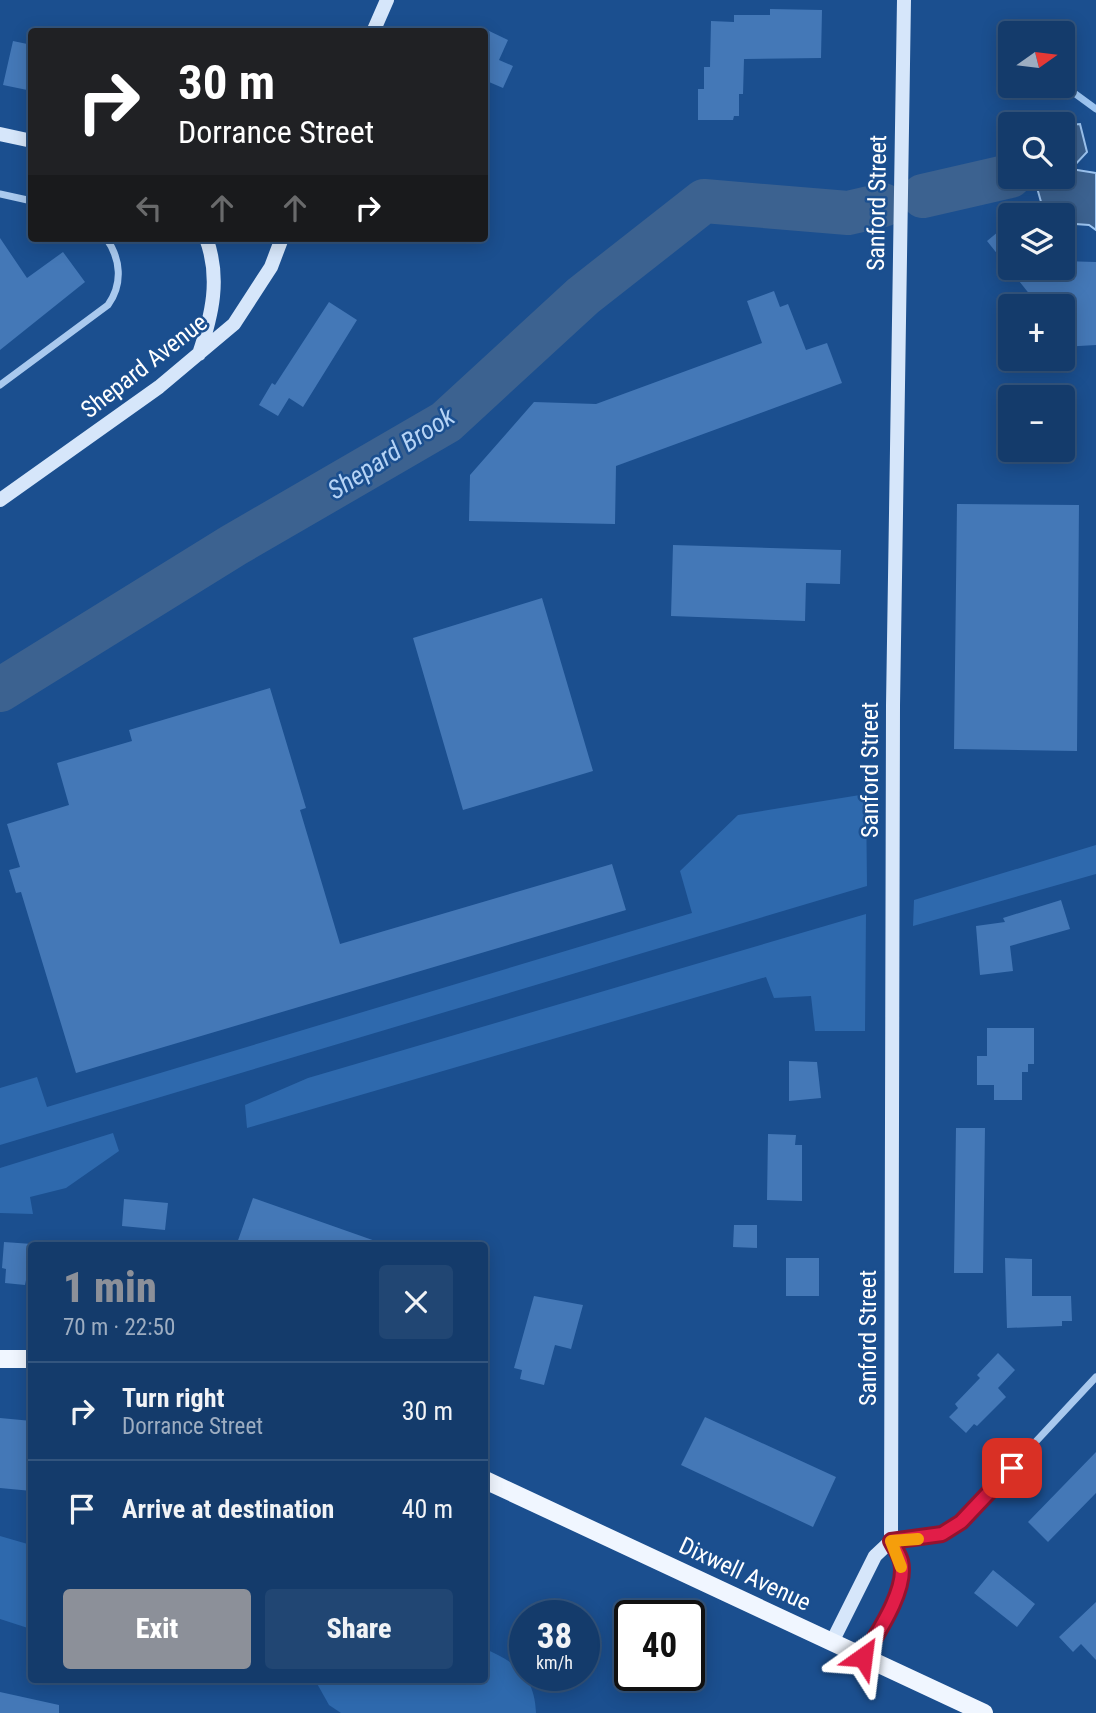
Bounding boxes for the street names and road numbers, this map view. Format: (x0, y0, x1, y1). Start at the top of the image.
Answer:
street label: Sanford Street (862, 135, 892, 271)
street label: Shepard Avenue (75, 308, 213, 424)
street label: Sanford Street (856, 702, 884, 838)
street label: Sanford Street (854, 1270, 882, 1406)
street label: Dixwell Avenue (675, 1531, 815, 1617)

